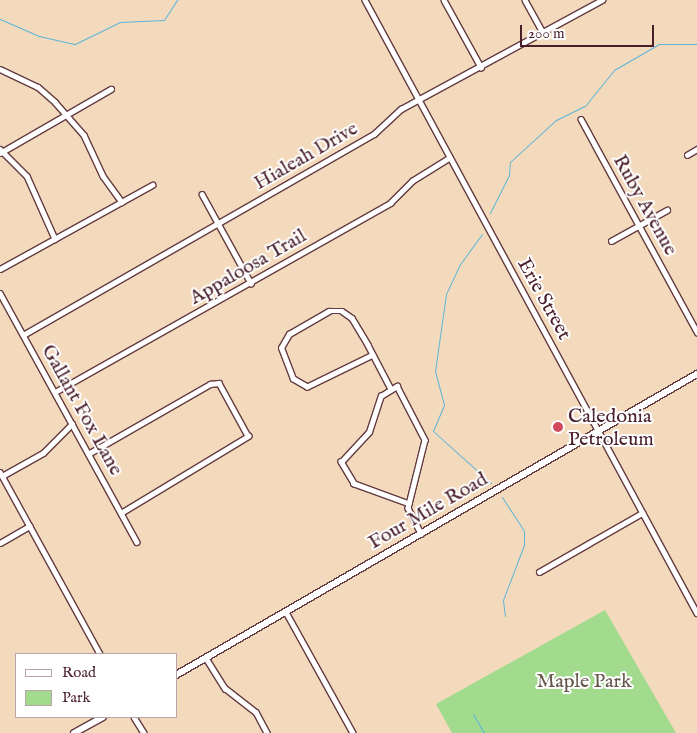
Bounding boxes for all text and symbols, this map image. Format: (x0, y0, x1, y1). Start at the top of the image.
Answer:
scale bar (522, 15, 656, 47)
text: 200 m (528, 24, 565, 43)
street label: Hialeah Drive (250, 117, 362, 195)
street label: Ruby Avenue (608, 151, 682, 259)
street label: Appaloosa Trail (185, 224, 311, 310)
street label: Erie Street (512, 254, 576, 344)
street label: Gallant Fox Lane (36, 340, 128, 480)
place label: Caledonia Petroleum (568, 404, 654, 451)
marker: Caledonia Petroleum (552, 421, 564, 433)
street label: Four Mile Road (364, 467, 492, 555)
legend (15, 653, 178, 718)
text: Road (62, 663, 96, 682)
park label: Maple Park (536, 669, 632, 693)
text: Park (62, 688, 91, 707)

